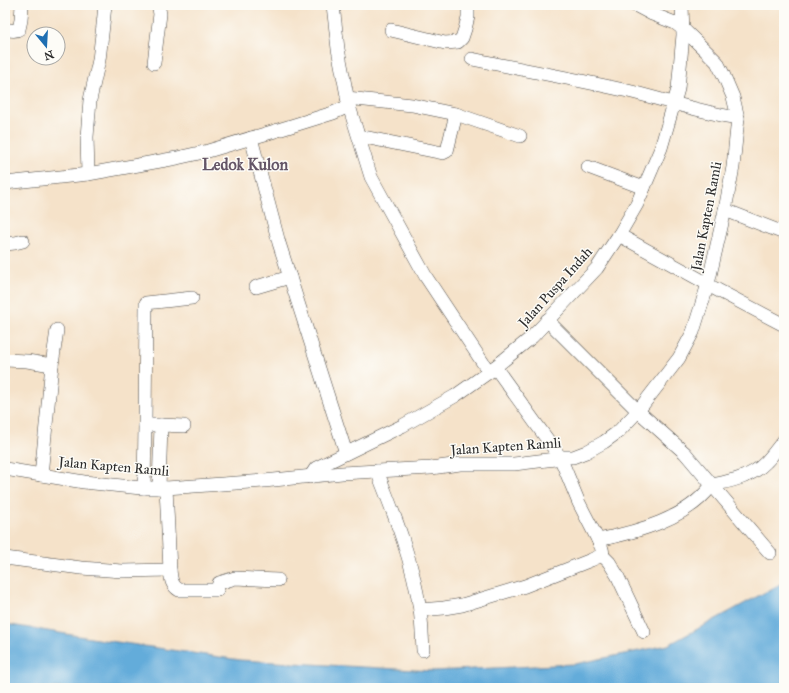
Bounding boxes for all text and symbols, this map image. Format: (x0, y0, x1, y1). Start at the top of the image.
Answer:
north arrow (26, 26, 66, 66)
text: N (42, 47, 55, 63)
district label: Ledok Kulon (202, 155, 288, 174)
street label: Jalan Kapten Ramli (687, 160, 726, 274)
street label: Jalan Puspa Indah (513, 243, 597, 333)
street label: Jalan Kapten Ramli (448, 434, 562, 460)
street label: Jalan Kapten Ramli (56, 453, 170, 481)

